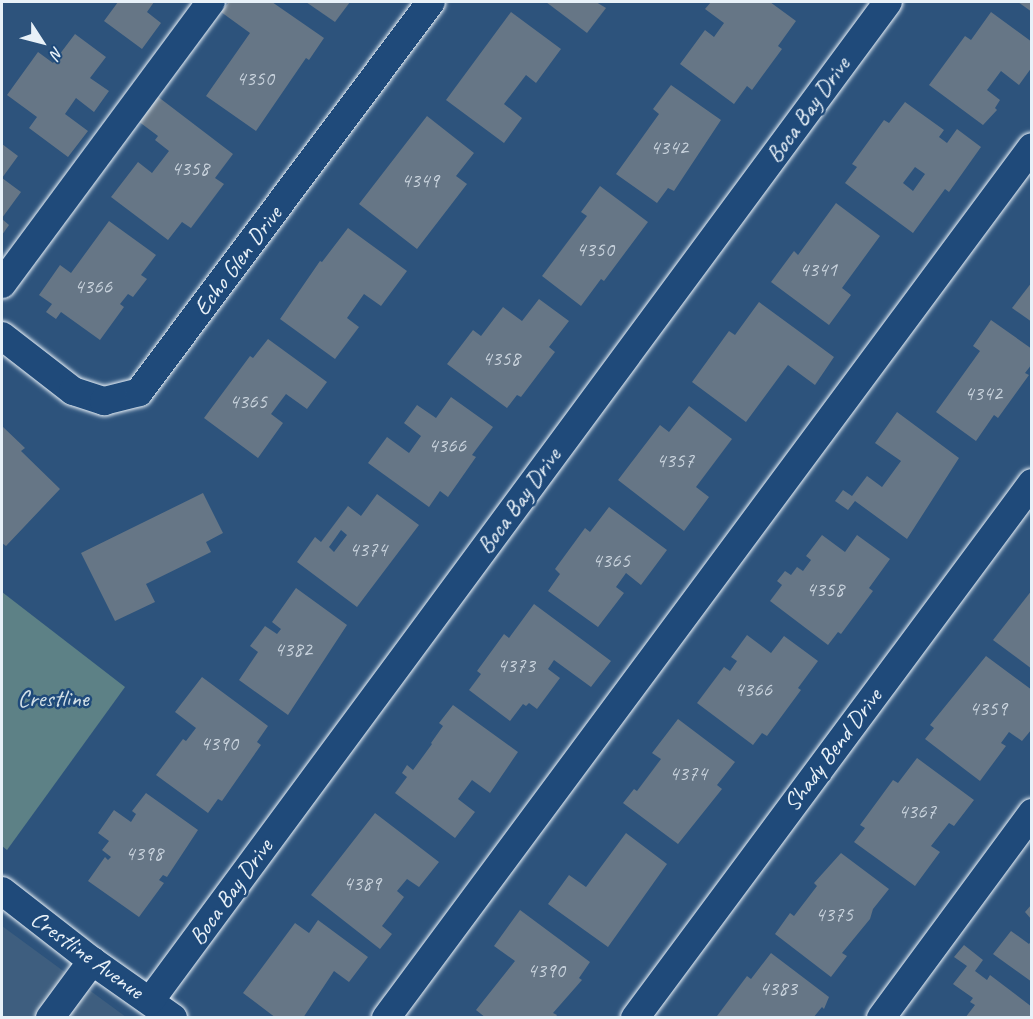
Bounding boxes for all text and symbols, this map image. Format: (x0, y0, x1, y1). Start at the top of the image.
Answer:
north arrow (12, 12, 72, 72)
text: N (46, 43, 68, 62)
street label: Boca Bay Drive (760, 51, 856, 169)
house number: 4350 (236, 65, 274, 91)
house number: 4342 (650, 134, 688, 160)
house number: 4358 (171, 155, 209, 181)
house number: 4349 (401, 167, 439, 193)
street label: Echo Glen Drive (187, 200, 289, 322)
house number: 4350 (576, 236, 614, 262)
house number: 4341 (799, 256, 837, 282)
house number: 4366 (74, 273, 112, 299)
house number: 4358 (482, 345, 520, 371)
house number: 4342 (964, 380, 1002, 406)
house number: 4365 (229, 388, 267, 414)
house number: 4366 (428, 432, 466, 458)
street label: Boca Bay Drive (471, 442, 567, 560)
house number: 4357 (656, 447, 694, 473)
house number: 4374 (349, 536, 387, 562)
house number: 4365 (592, 547, 630, 573)
house number: 4358 (806, 576, 844, 602)
house number: 4382 (274, 636, 312, 662)
house number: 4373 (497, 652, 535, 678)
house number: 4366 (734, 676, 772, 702)
street label: Shady Bend Drive (777, 683, 889, 817)
park label: Crestline (17, 685, 89, 713)
house number: 4359 (969, 695, 1007, 721)
house number: 4390 (200, 730, 238, 756)
house number: 4374 (669, 760, 707, 786)
house number: 4367 (898, 798, 936, 824)
street label: Boca Bay Drive (183, 833, 279, 951)
house number: 4398 (125, 840, 163, 866)
house number: 4389 (343, 870, 381, 896)
house number: 4375 (815, 901, 853, 927)
street label: Crestline Avenue (25, 905, 149, 1005)
house number: 4390 (527, 957, 565, 983)
house number: 4383 (759, 975, 797, 1001)

